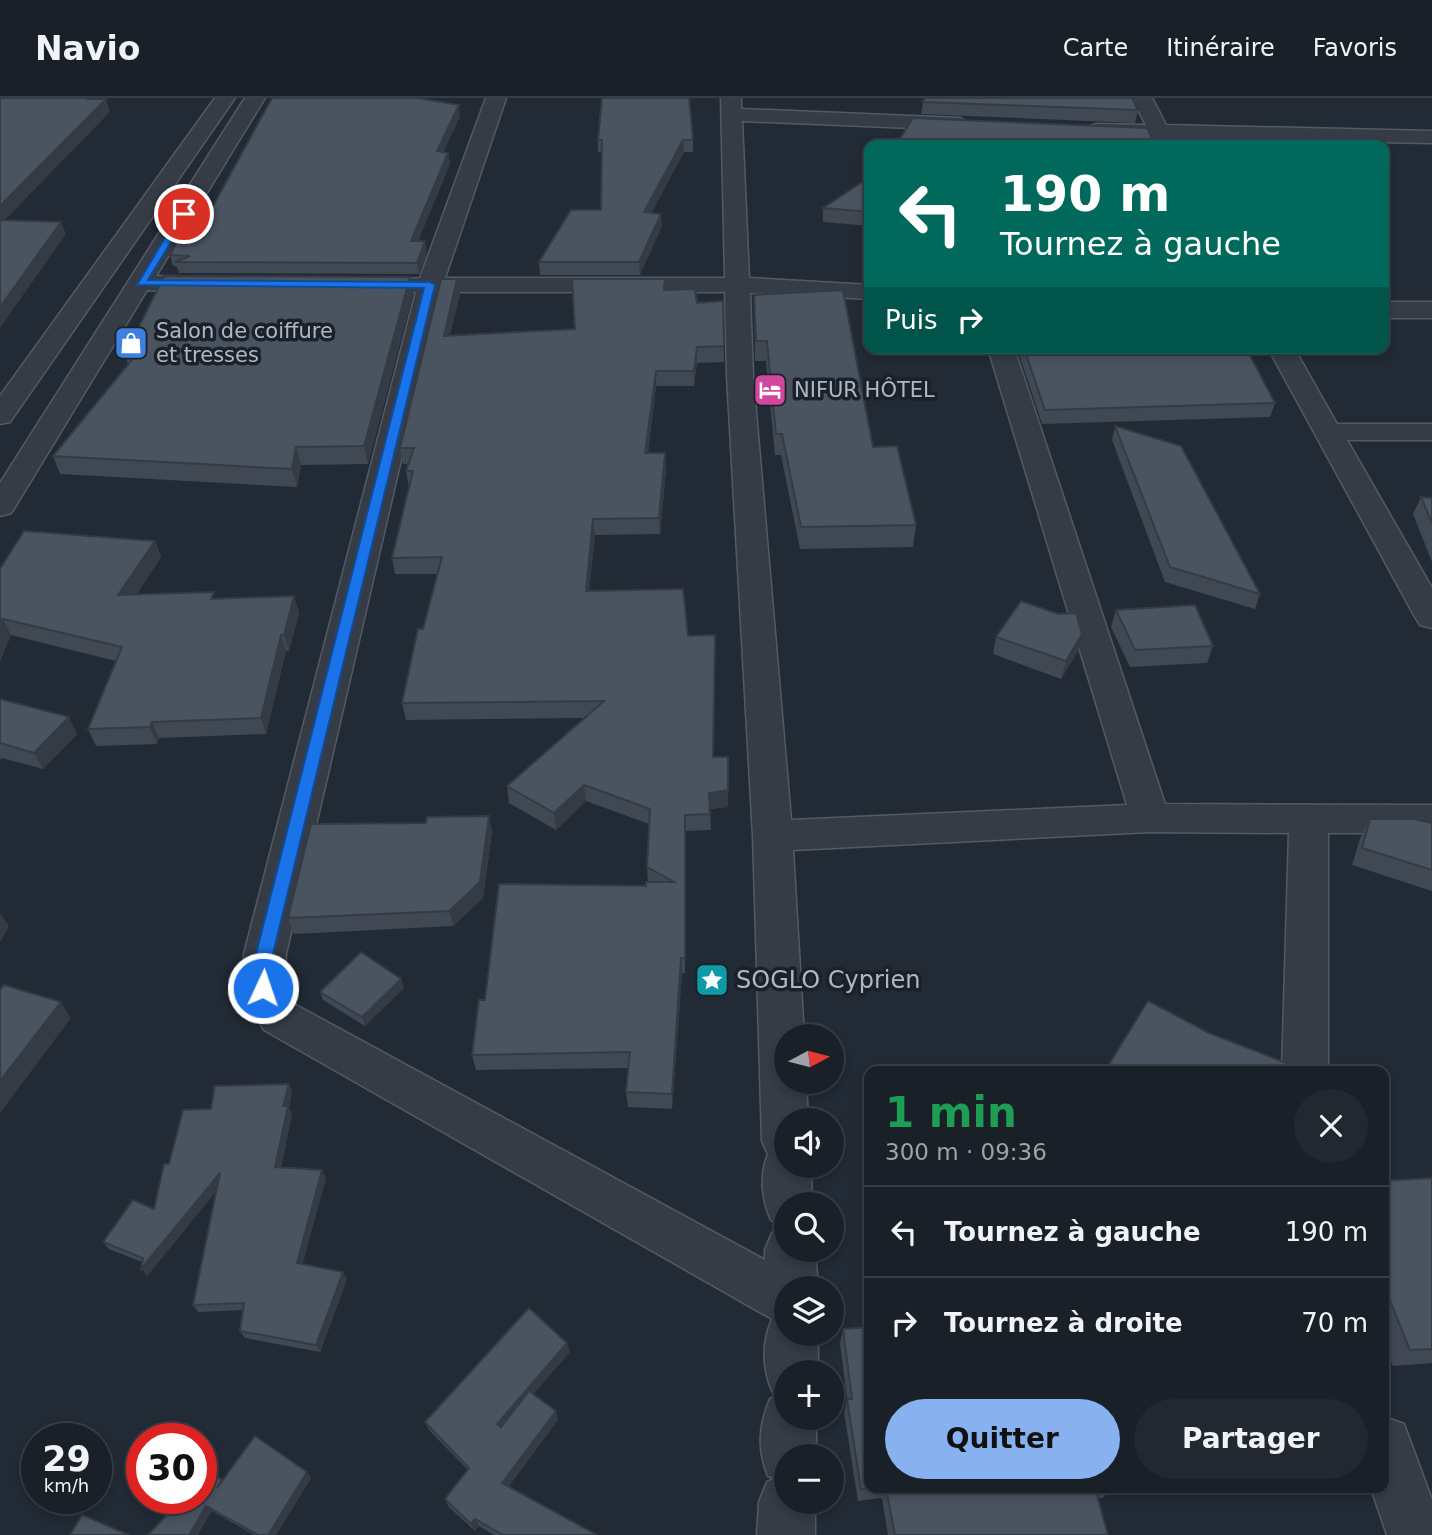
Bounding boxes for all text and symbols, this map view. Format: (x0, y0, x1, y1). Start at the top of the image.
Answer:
text: Navio (35, 29, 140, 68)
text: Carte (1063, 34, 1128, 62)
text: Itinéraire (1166, 34, 1275, 62)
text: Favoris (1313, 34, 1397, 62)
text: 190 m (1000, 166, 1170, 223)
icon: left (885, 168, 976, 259)
pin (154, 184, 214, 244)
icon: arrive (165, 195, 203, 233)
text: Tournez à gauche (1000, 225, 1281, 263)
icon: right (951, 301, 989, 339)
text: Puis (885, 305, 937, 335)
place label: Salon de coiffure et tresses (156, 319, 333, 367)
shop icon: Salon de coiffure et tresses (112, 324, 150, 362)
hotel icon: NIFUR HÔTEL (751, 371, 789, 409)
place label: NIFUR HÔTEL (794, 377, 935, 402)
position arrow (226, 951, 300, 1025)
place icon: SOGLO Cyprien (693, 961, 731, 999)
place label: SOGLO Cyprien (736, 966, 920, 994)
north arrow (774, 1024, 844, 1094)
map controls (774, 1024, 844, 1514)
text: 1 min (885, 1088, 1017, 1137)
button: close (1294, 1089, 1368, 1163)
button: sound (774, 1108, 844, 1178)
text: 300 m · 09:36 (885, 1139, 1047, 1165)
button: search (774, 1192, 844, 1262)
icon: left (885, 1213, 923, 1251)
text: Tournez à gauche (944, 1217, 1201, 1247)
text: 190 m (1285, 1217, 1368, 1247)
button: layers (774, 1276, 844, 1346)
icon: right (885, 1304, 923, 1342)
text: Tournez à droite (944, 1308, 1183, 1338)
text: 70 m (1301, 1308, 1368, 1338)
button: + (774, 1360, 844, 1430)
button: Quitter (885, 1399, 1120, 1479)
button: Partager (1134, 1399, 1368, 1479)
speed limit sign: 30 (126, 1423, 217, 1514)
text: 29 (42, 1439, 91, 1479)
button: − (774, 1444, 844, 1514)
text: km/h (44, 1475, 89, 1496)

